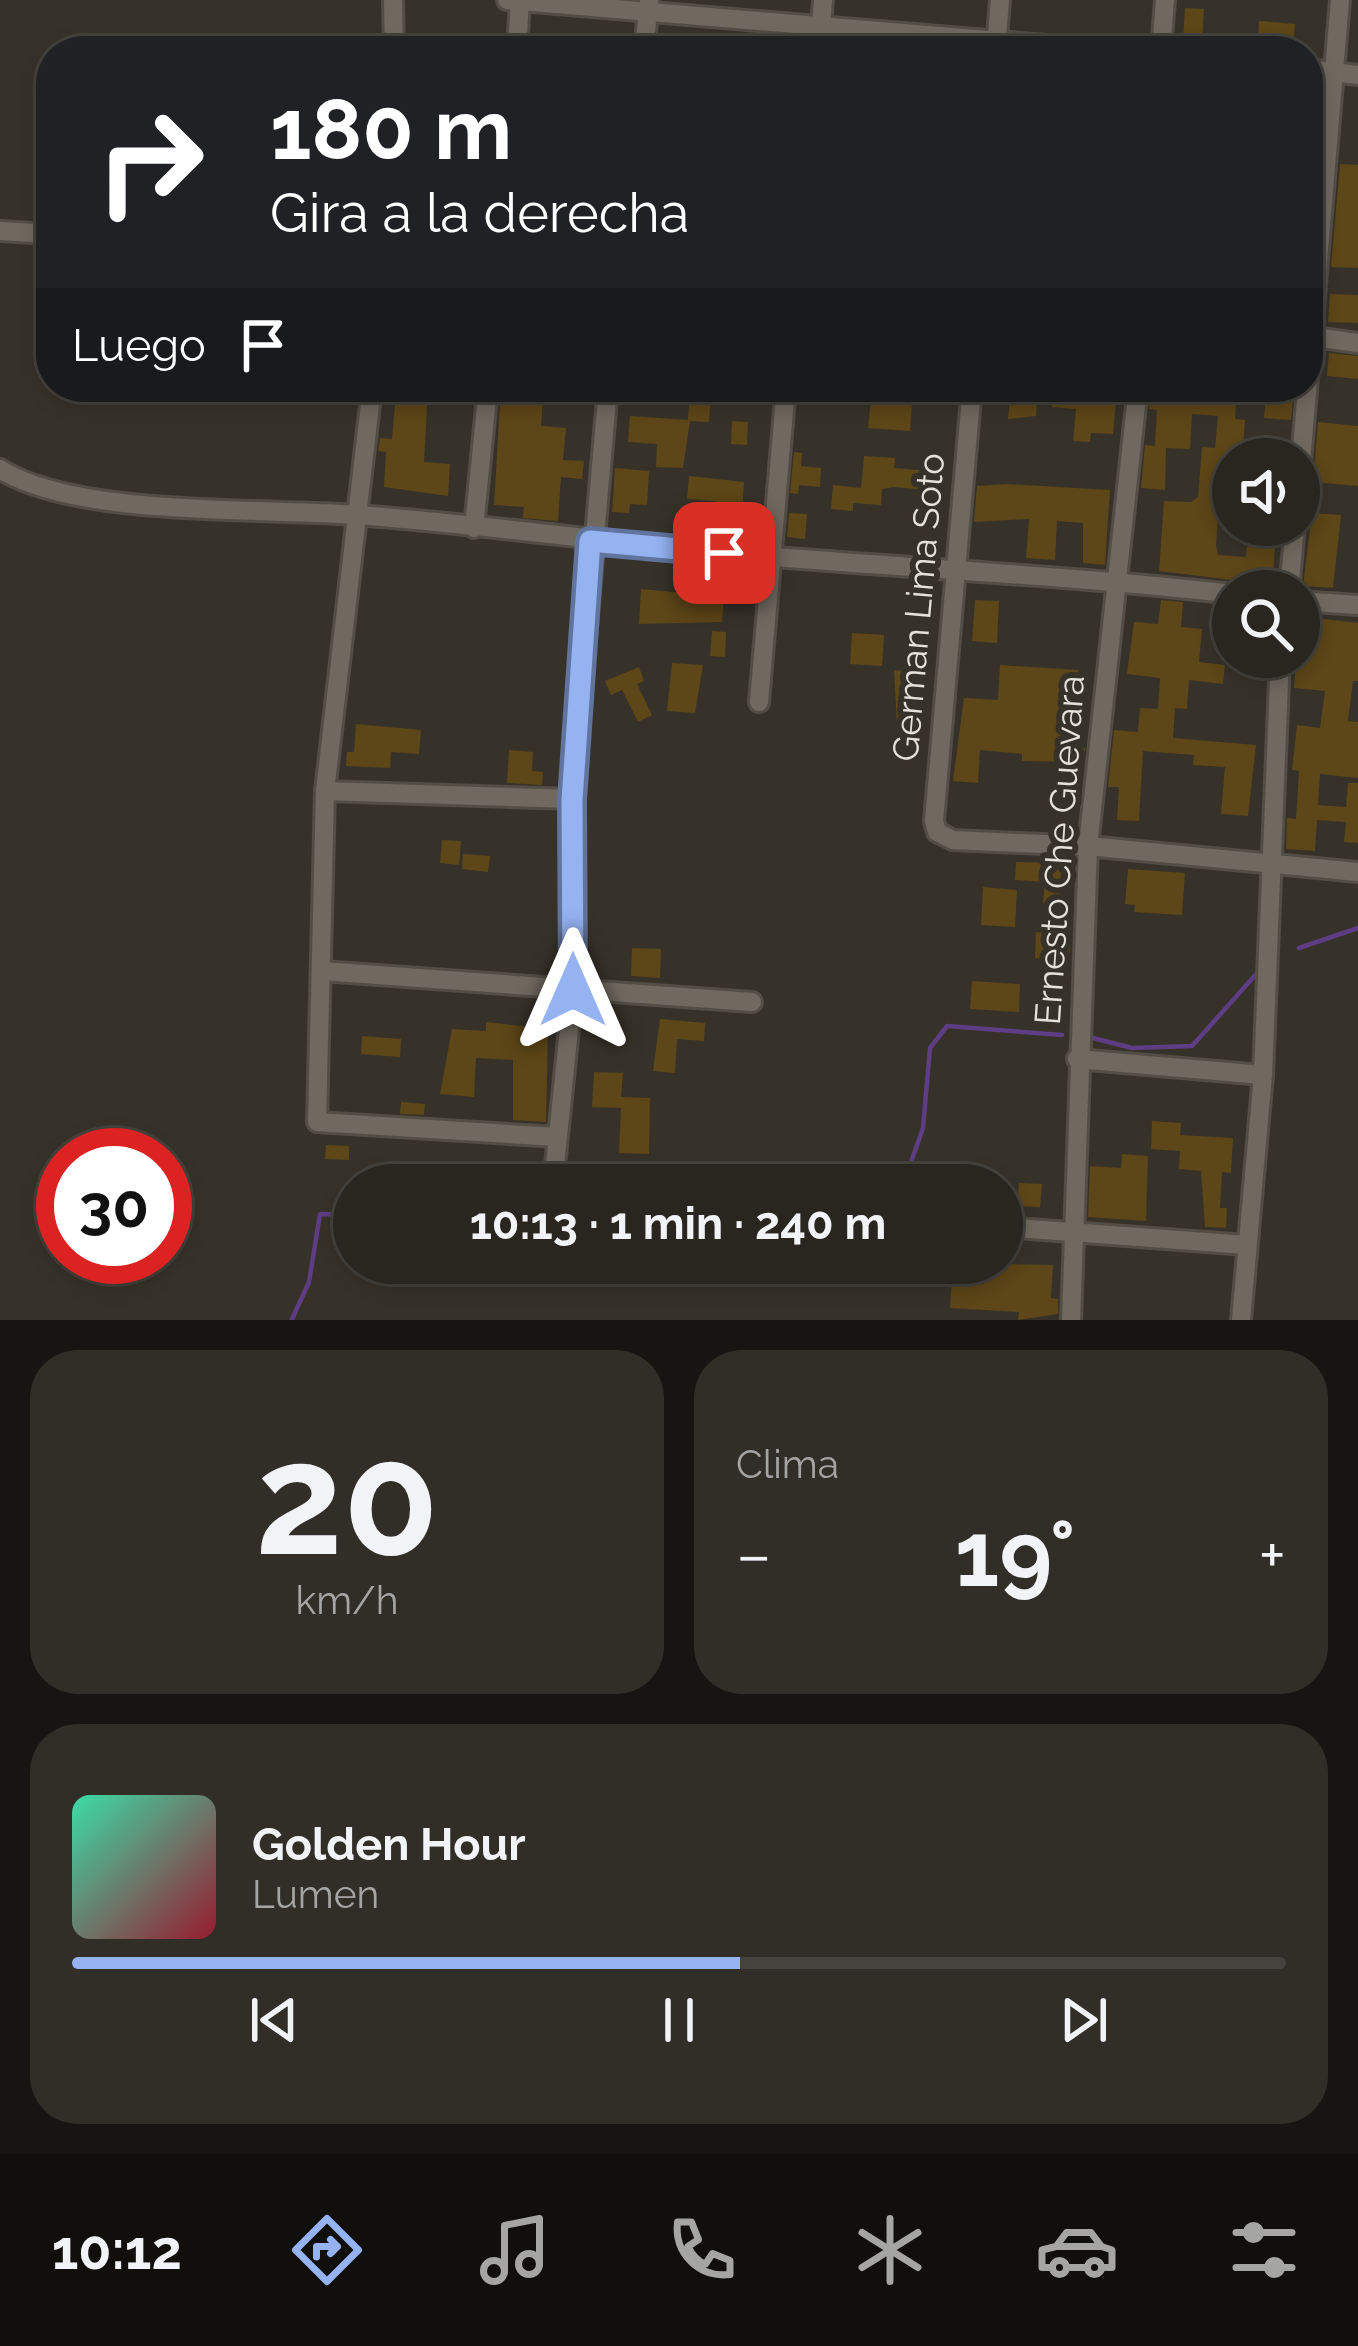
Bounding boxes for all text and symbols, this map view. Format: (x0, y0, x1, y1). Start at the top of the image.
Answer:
text: 180 m (270, 80, 512, 179)
icon: right (72, 84, 228, 240)
text: Gira a la derecha (270, 181, 689, 245)
icon: arrive (230, 312, 296, 378)
text: Luego (72, 319, 206, 372)
map controls (1212, 438, 1320, 678)
button: sound (1212, 438, 1320, 546)
street label: German Lima Soto (884, 451, 952, 763)
pin (673, 502, 775, 604)
icon: arrive (691, 520, 757, 586)
button: search (1212, 570, 1320, 678)
street label: Ernesto Che Guevara (1026, 674, 1092, 1026)
position arrow (510, 927, 636, 1053)
speed limit sign: 30 (36, 1128, 192, 1284)
text: 10:13 · 1 min · 240 m (470, 1197, 886, 1250)
text: 20 (255, 1407, 439, 1591)
text: Clima (736, 1441, 839, 1487)
text: 19° (955, 1501, 1075, 1607)
text: − (736, 1516, 772, 1593)
text: + (1259, 1516, 1286, 1593)
text: km/h (296, 1577, 398, 1623)
text: Golden Hour (252, 1818, 526, 1871)
text: Lumen (252, 1871, 379, 1917)
icon: previous (241, 1987, 307, 2053)
icon: pause (646, 1987, 712, 2053)
icon: next (1051, 1987, 1117, 2053)
icon: directions (285, 2208, 369, 2292)
icon: music (473, 2208, 557, 2292)
icon: phone (660, 2208, 744, 2292)
icon: climate (848, 2208, 932, 2292)
icon: car (1035, 2208, 1119, 2292)
icon: filters (1222, 2208, 1306, 2292)
text: 10:12 (52, 2218, 182, 2282)

